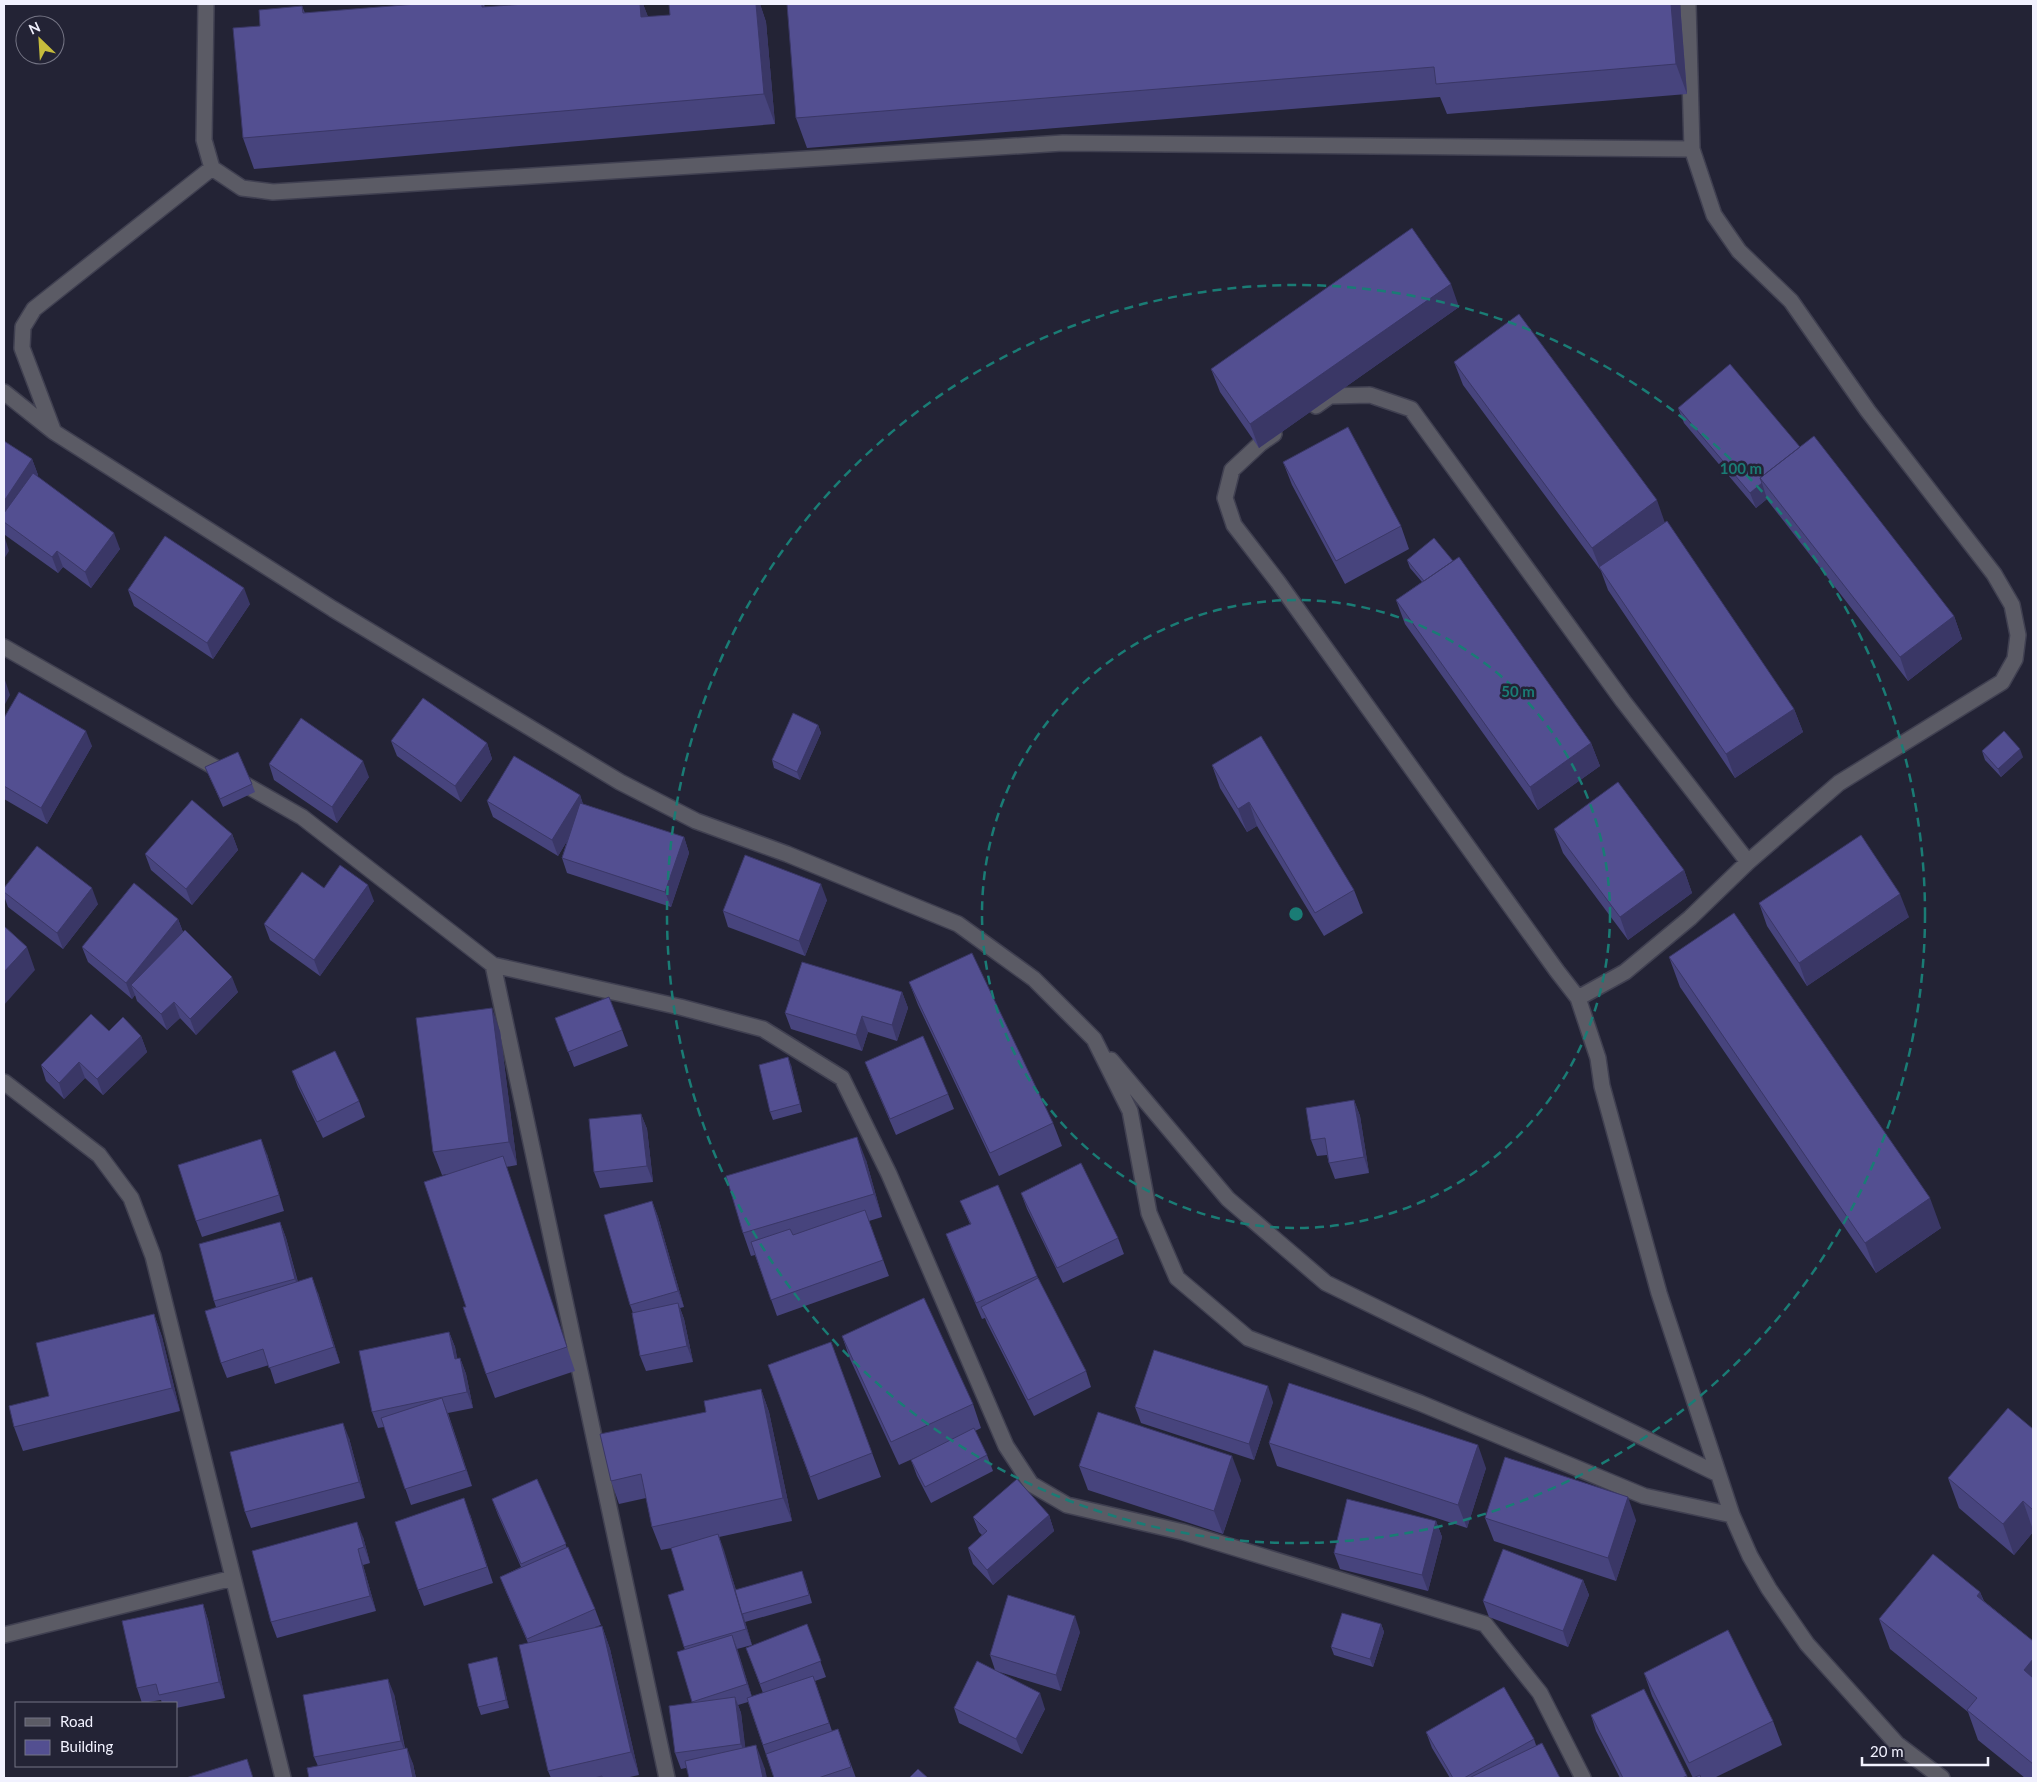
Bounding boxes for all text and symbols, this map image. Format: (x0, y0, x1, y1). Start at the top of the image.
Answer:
north arrow (15, 15, 65, 65)
text: N (26, 18, 43, 38)
text: 100 m (1720, 459, 1762, 477)
text: 50 m (1501, 682, 1535, 700)
centre of rings (1287, 905, 1305, 923)
legend (15, 1702, 178, 1767)
text: Road (60, 1712, 93, 1730)
scale bar (1862, 1734, 1988, 1766)
text: Building (60, 1737, 113, 1755)
text: 20 m (1870, 1742, 1904, 1760)

